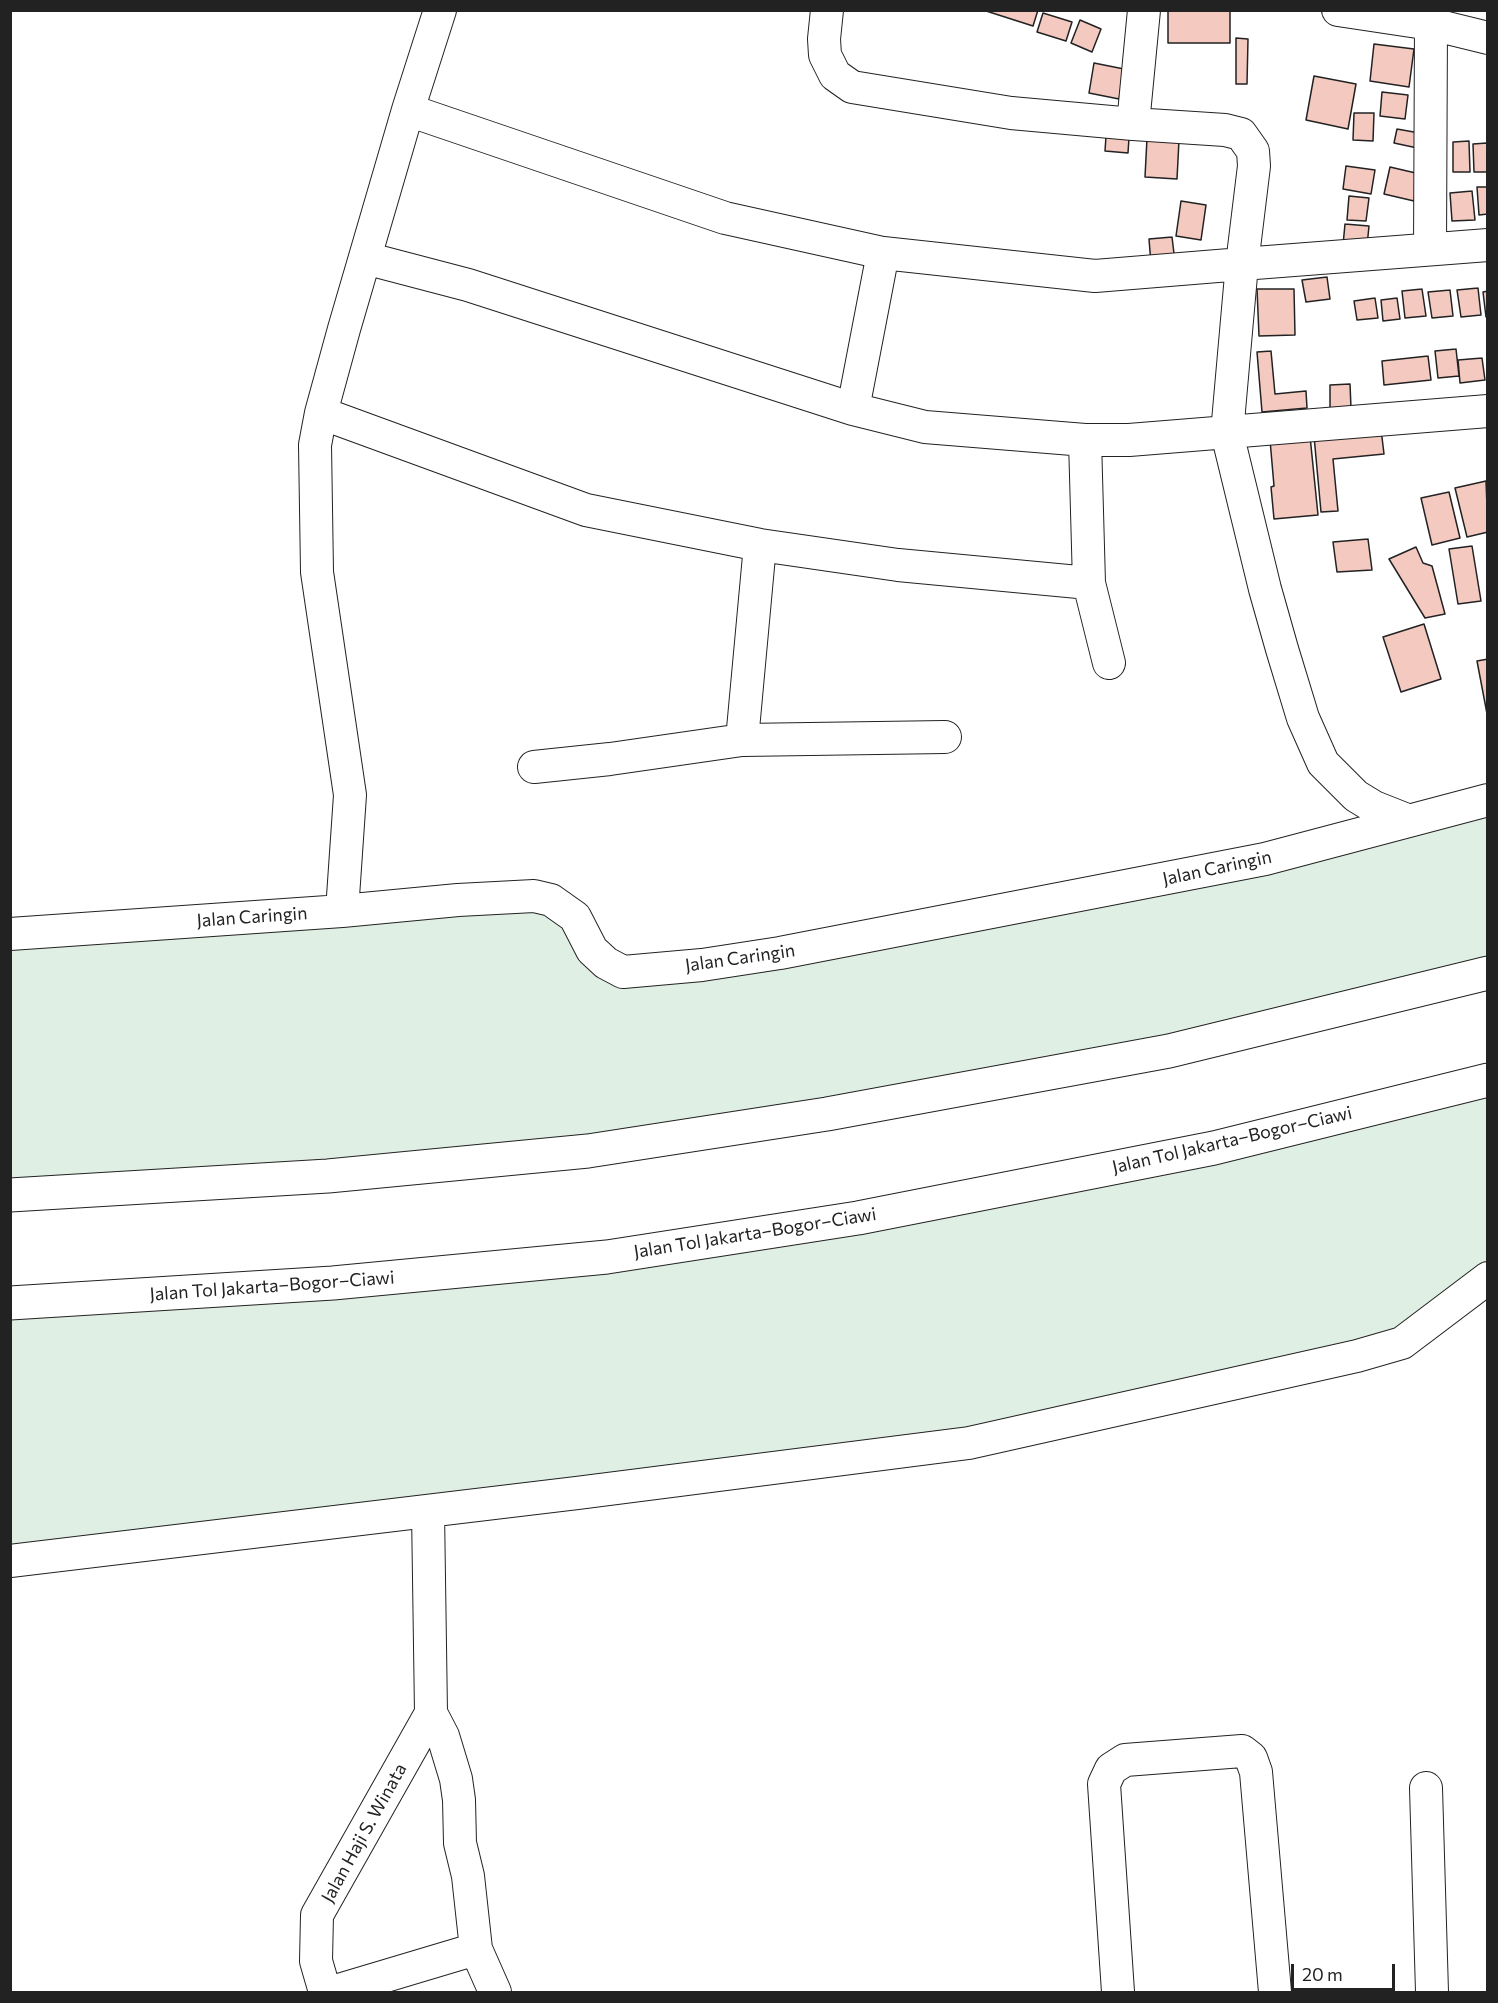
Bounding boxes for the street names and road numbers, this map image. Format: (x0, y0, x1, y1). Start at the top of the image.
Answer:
street label: Jalan Caringin (1160, 846, 1274, 890)
street label: Jalan Caringin (196, 902, 308, 932)
street label: Jalan Caringin (684, 940, 796, 976)
street label: Jalan Tol Jakarta–Bogor–Ciawi (1110, 1102, 1354, 1178)
street label: Jalan Tol Jakarta–Bogor–Ciawi (632, 1203, 878, 1263)
street label: Jalan Tol Jakarta–Bogor–Ciawi (149, 1267, 395, 1305)
street label: Jalan Haji S. Winata (317, 1760, 411, 1906)

